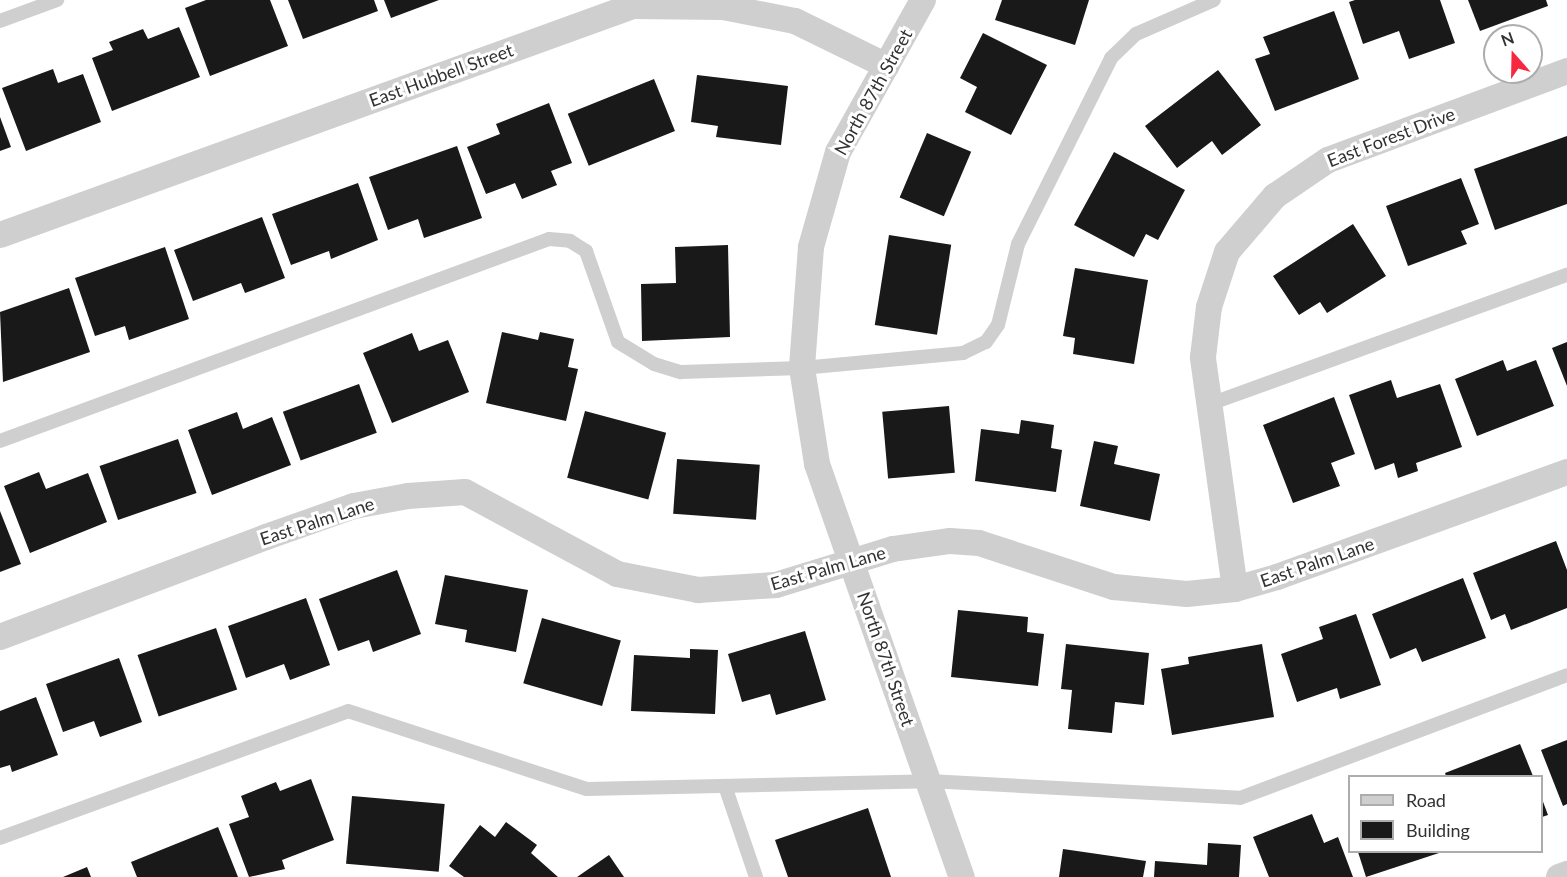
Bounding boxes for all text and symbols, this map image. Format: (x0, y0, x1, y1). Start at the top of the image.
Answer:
north arrow (1483, 24, 1543, 84)
street label: North 87th Street (829, 25, 917, 159)
text: N (1498, 27, 1516, 50)
street label: East Hubbell Street (366, 39, 516, 111)
street label: East Forest Drive (1324, 103, 1458, 171)
street label: East Palm Lane (257, 492, 377, 550)
street label: East Palm Lane (1257, 532, 1377, 592)
street label: East Palm Lane (768, 541, 888, 595)
street label: North 87th Street (853, 589, 919, 729)
legend (1348, 775, 1543, 853)
text: Road (1406, 789, 1446, 811)
text: Building (1406, 819, 1470, 841)

